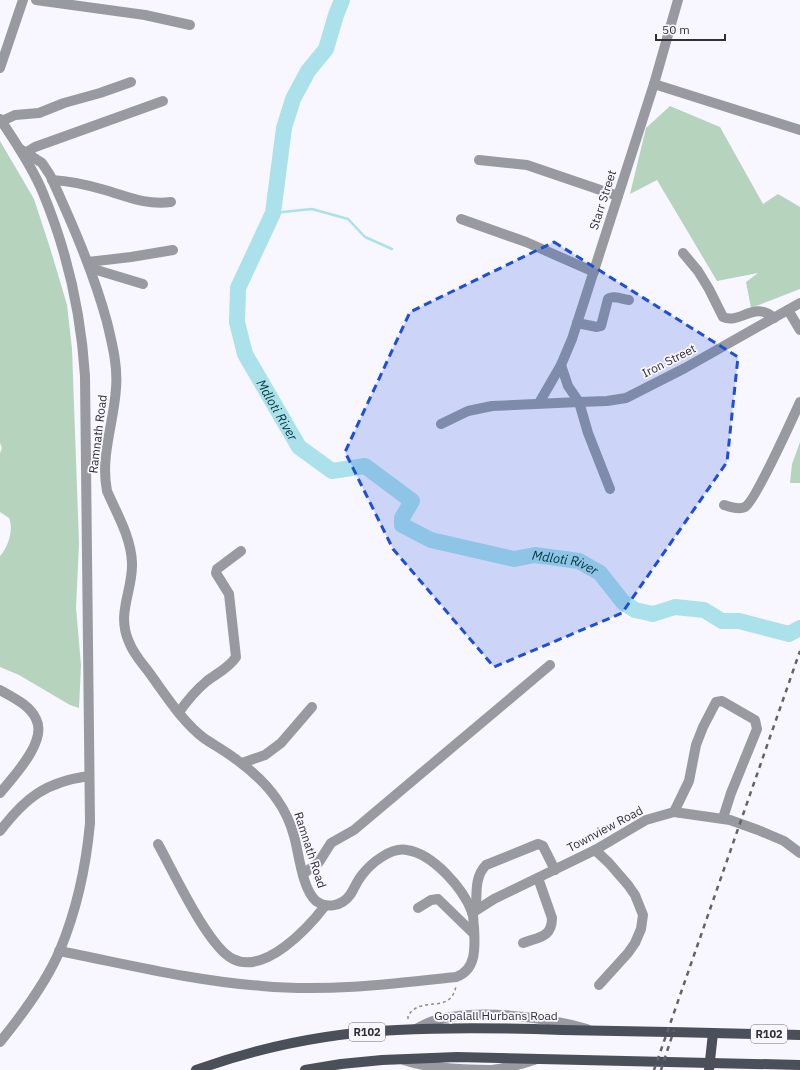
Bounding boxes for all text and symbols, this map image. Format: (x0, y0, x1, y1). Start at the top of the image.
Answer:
scale bar (656, 16, 725, 42)
text: 50 m (662, 22, 690, 37)
street label: Starr Street (586, 168, 619, 232)
street label: Iron Street (639, 341, 698, 381)
water label: Mdloti River (252, 376, 302, 445)
street label: Ramnath Road (85, 394, 110, 474)
water label: Mdloti River (531, 547, 602, 580)
street label: Townview Road (564, 802, 645, 855)
street label: Ramnath Road (291, 810, 330, 890)
street label: Gopalall Hurbans Road (434, 1008, 558, 1023)
road number: R102 (349, 1023, 385, 1041)
road number: R102 (751, 1025, 787, 1043)

